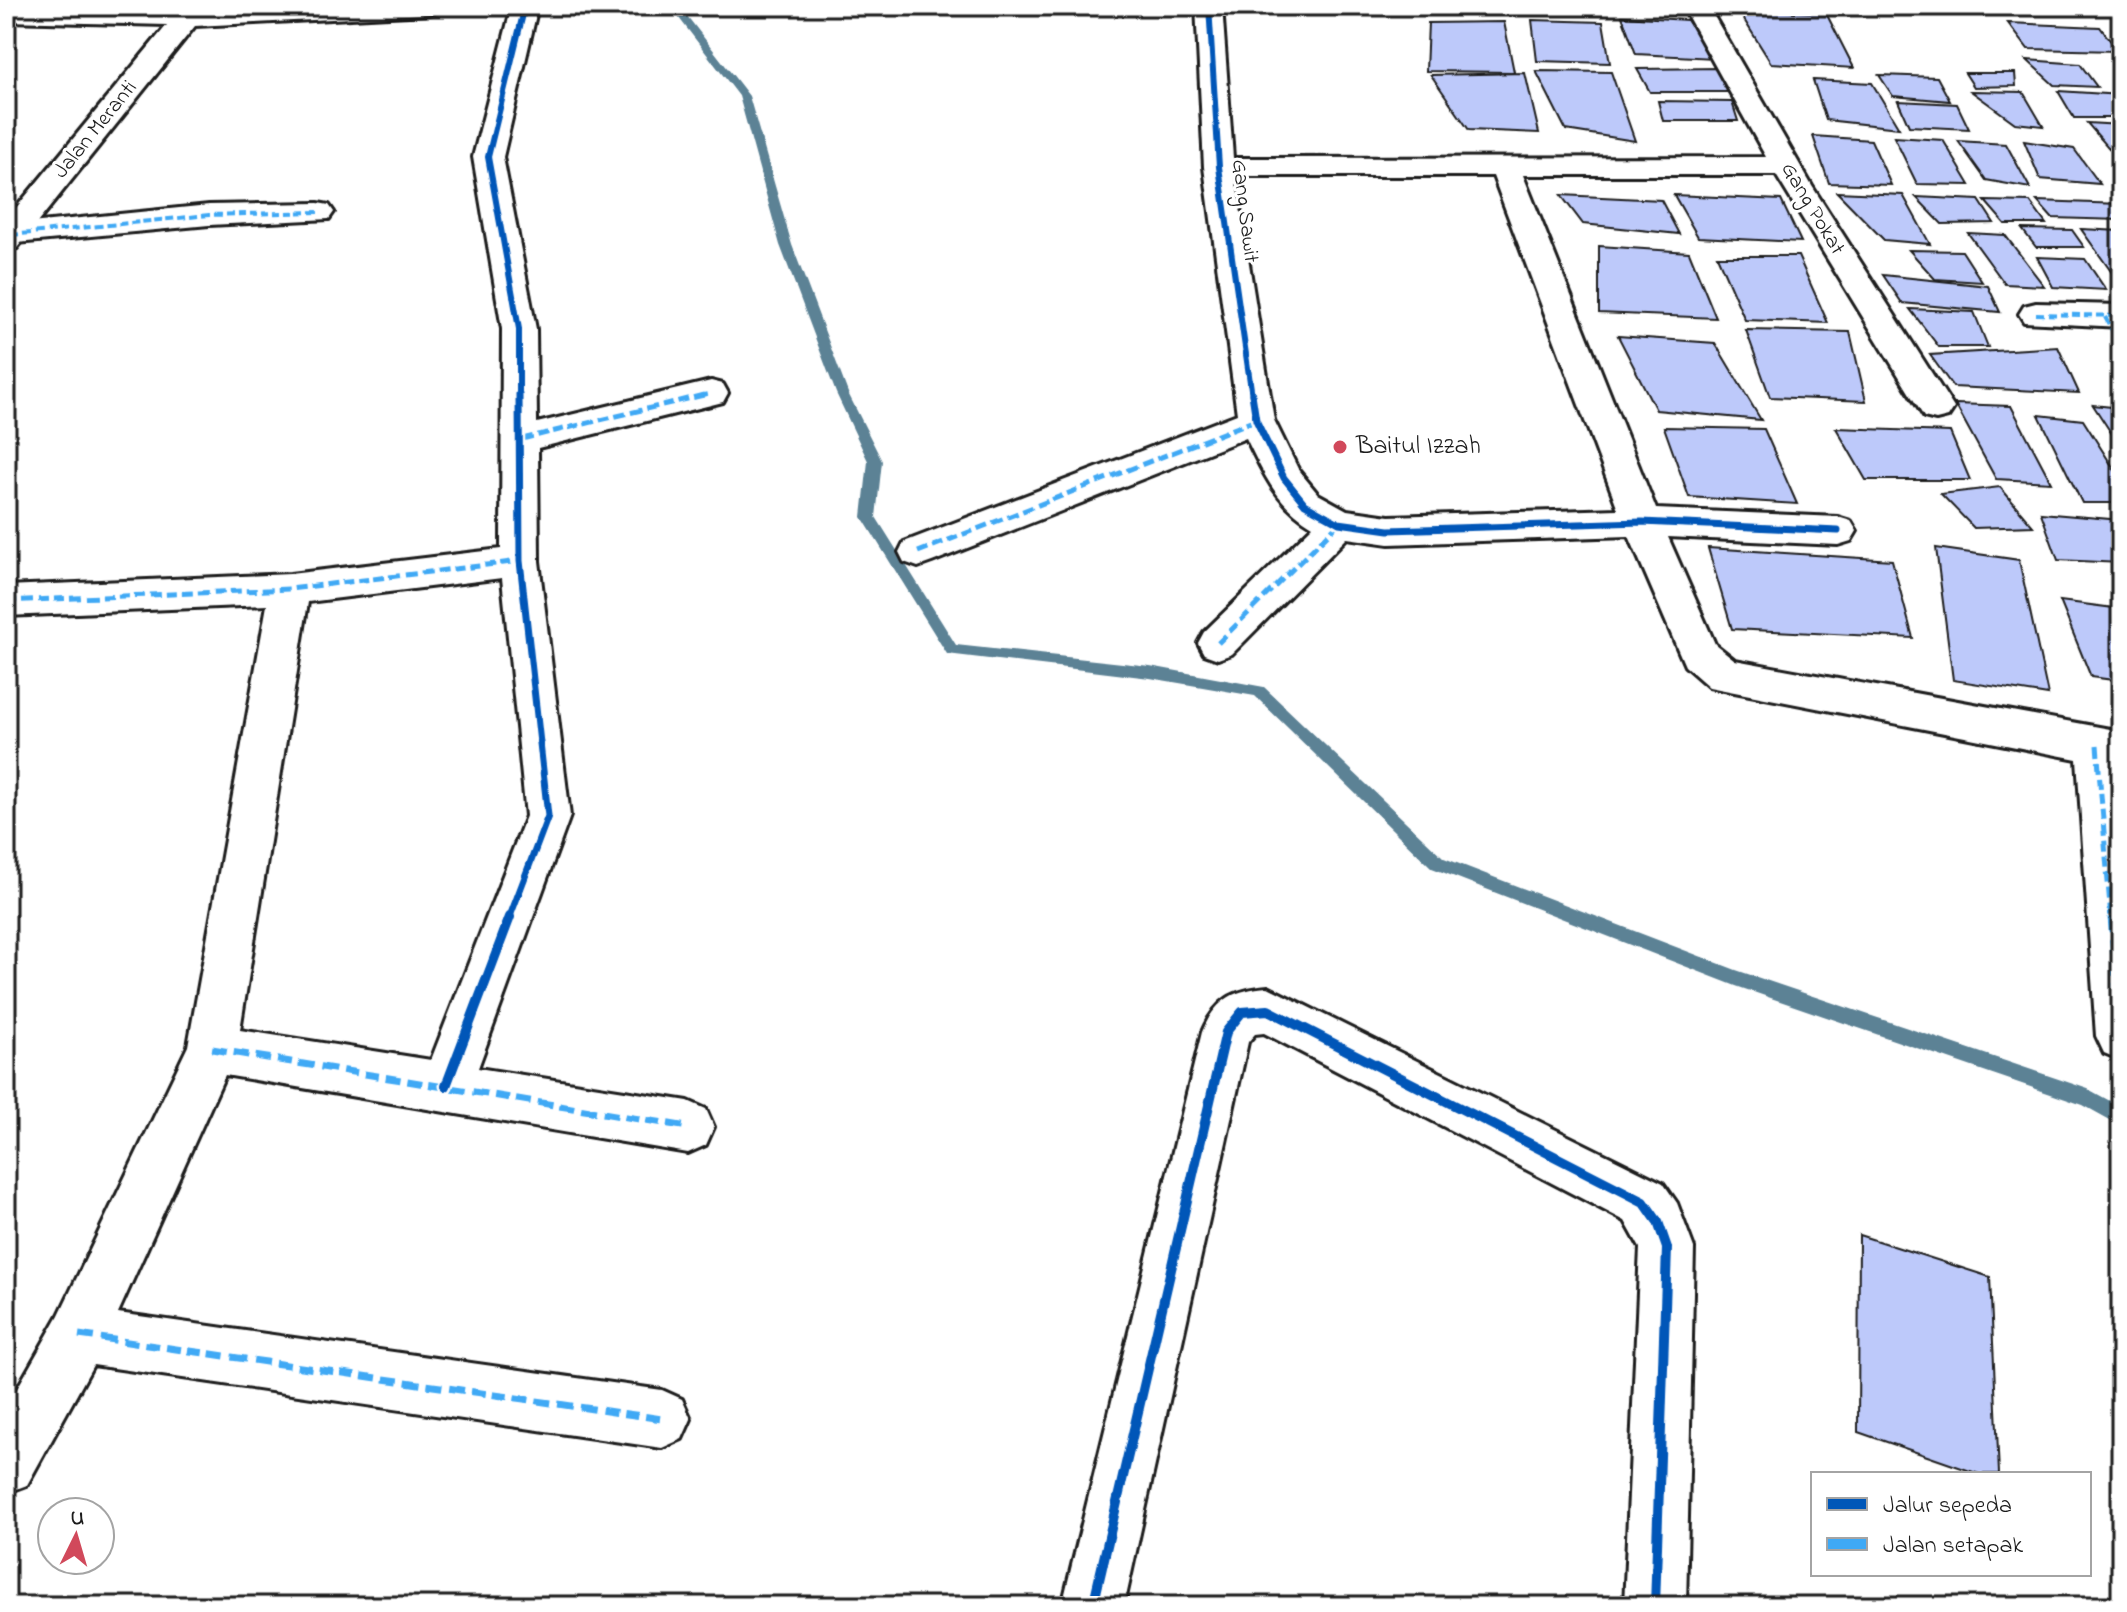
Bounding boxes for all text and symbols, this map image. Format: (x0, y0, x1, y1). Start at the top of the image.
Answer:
street label: Jalan Meranti (46, 74, 146, 186)
street label: Gang Pokat (1771, 157, 1853, 262)
street label: Gang Sawit (1221, 158, 1266, 265)
place label: Baitul Izzah (1355, 428, 1481, 466)
marker: Baitul Izzah (1331, 438, 1349, 456)
legend (1811, 1472, 2091, 1576)
text: Jalur sepeda (1883, 1489, 2012, 1524)
north arrow (36, 1496, 116, 1576)
text: U (69, 1503, 86, 1536)
text: Jalan setapak (1883, 1529, 2024, 1564)

